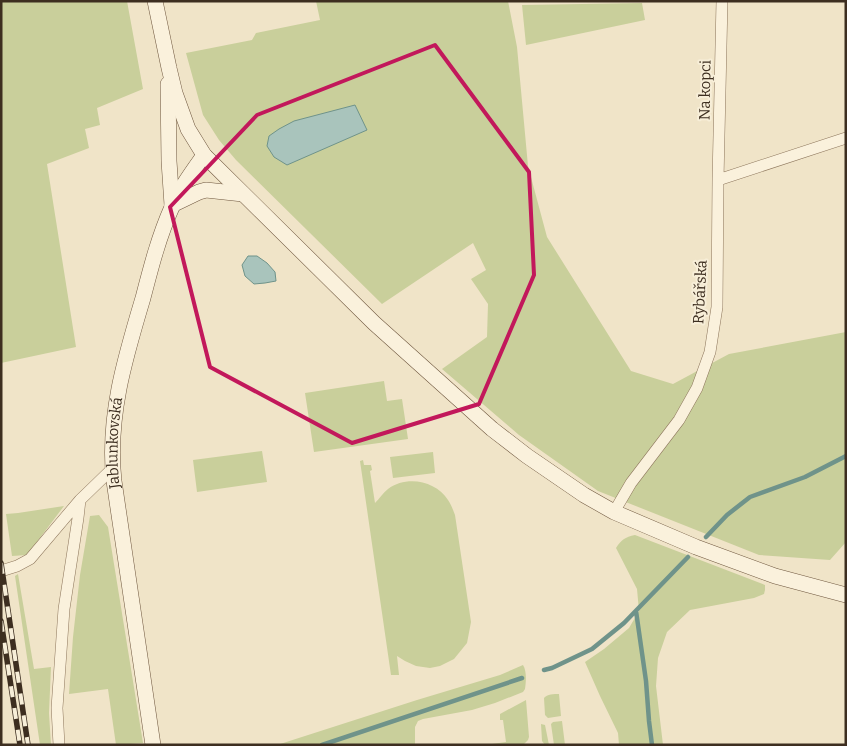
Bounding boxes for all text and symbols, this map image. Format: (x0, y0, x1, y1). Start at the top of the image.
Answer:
street label: Na kopci (695, 59, 715, 120)
street label: Rybářská (689, 260, 711, 324)
street label: Jablunkovská (103, 396, 126, 491)

